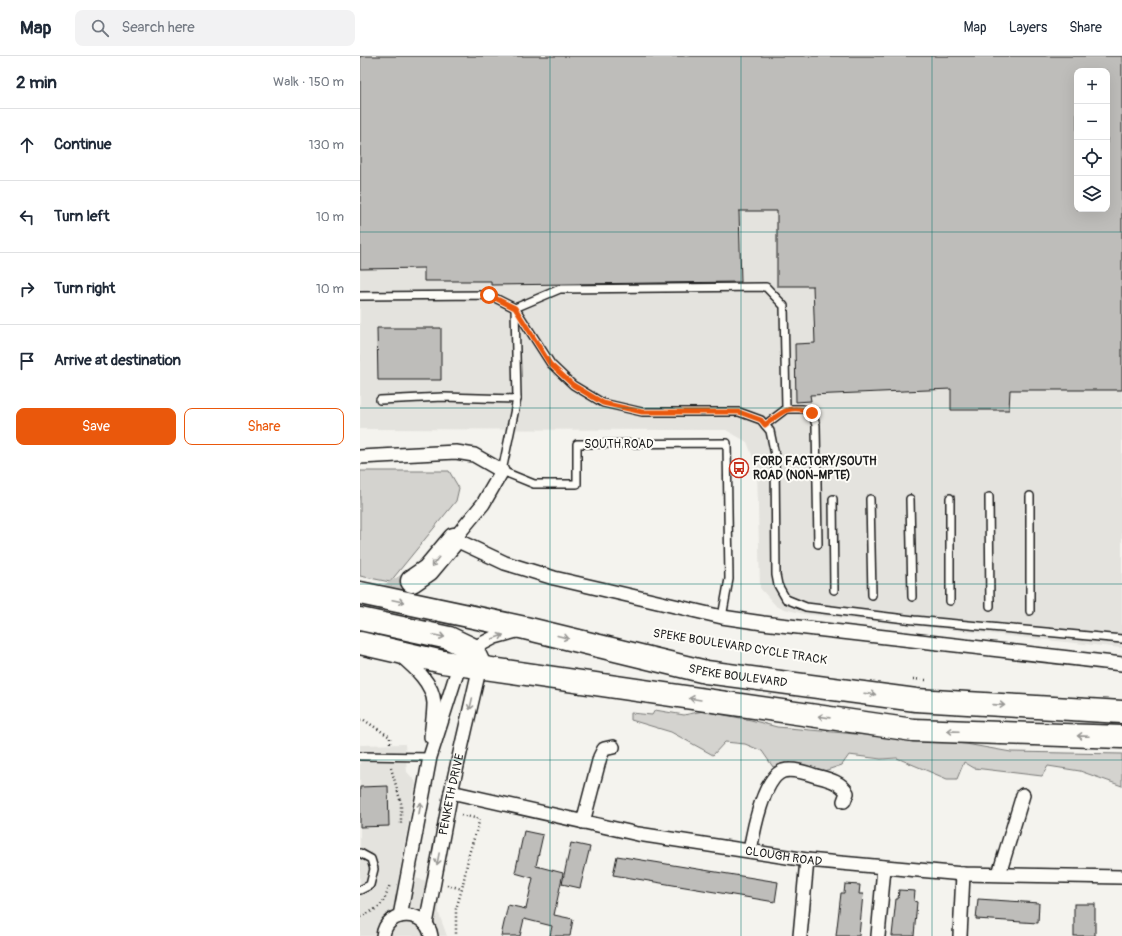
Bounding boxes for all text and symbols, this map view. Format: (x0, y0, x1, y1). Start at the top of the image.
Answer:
search box (75, 10, 355, 46)
text: Map (20, 16, 51, 40)
icon: search (89, 17, 111, 39)
text: Search here (121, 18, 195, 37)
text: Map (964, 19, 987, 36)
text: Layers (1009, 19, 1047, 36)
text: Share (1069, 19, 1102, 36)
map controls (1074, 68, 1110, 212)
button: + (1074, 68, 1110, 104)
text: 2 min (16, 72, 57, 93)
text: Walk · 150 m (273, 74, 344, 90)
button: − (1074, 104, 1110, 140)
icon: ahead (16, 134, 38, 156)
text: Continue (54, 135, 112, 154)
text: 130 m (308, 137, 344, 153)
button: locate (1074, 140, 1110, 176)
button: layers (1074, 176, 1110, 212)
icon: left (16, 206, 38, 228)
text: Turn left (54, 207, 110, 226)
text: 10 m (316, 209, 344, 225)
icon: right (16, 278, 38, 300)
text: Turn right (54, 279, 115, 298)
text: 10 m (316, 281, 344, 297)
route start (480, 286, 498, 304)
icon: arrive (16, 350, 38, 372)
text: Arrive at destination (54, 351, 181, 370)
route end (803, 404, 821, 422)
button: Save (16, 408, 176, 445)
button: Share (184, 408, 344, 445)
street label: SOUTH ROAD (584, 437, 654, 452)
place label: FORD FACTORY/SOUTH ROAD (NON-MPTE) (753, 454, 877, 483)
bus stop icon: FORD FACTORY/SOUTH ROAD (NON-MPTE) (728, 457, 750, 479)
one-way arrow (431, 556, 439, 567)
one-way arrow (391, 598, 404, 606)
street label: SPEKE BOULEVARD CYCLE TRACK (652, 626, 828, 668)
one-way arrow (491, 632, 503, 640)
one-way arrow (432, 633, 445, 641)
one-way arrow (556, 634, 569, 642)
street label: SPEKE BOULEVARD (687, 660, 789, 690)
one-way arrow (863, 690, 876, 698)
one-way arrow (689, 695, 702, 703)
one-way arrow (467, 697, 474, 710)
one-way arrow (992, 702, 1005, 709)
one-way arrow (818, 713, 831, 721)
one-way arrow (947, 728, 960, 735)
one-way arrow (1077, 732, 1090, 740)
street label: PENKETH DRIVE (435, 752, 467, 836)
one-way arrow (416, 802, 424, 815)
street label: CLOUGH ROAD (744, 843, 823, 869)
one-way arrow (434, 852, 442, 865)

